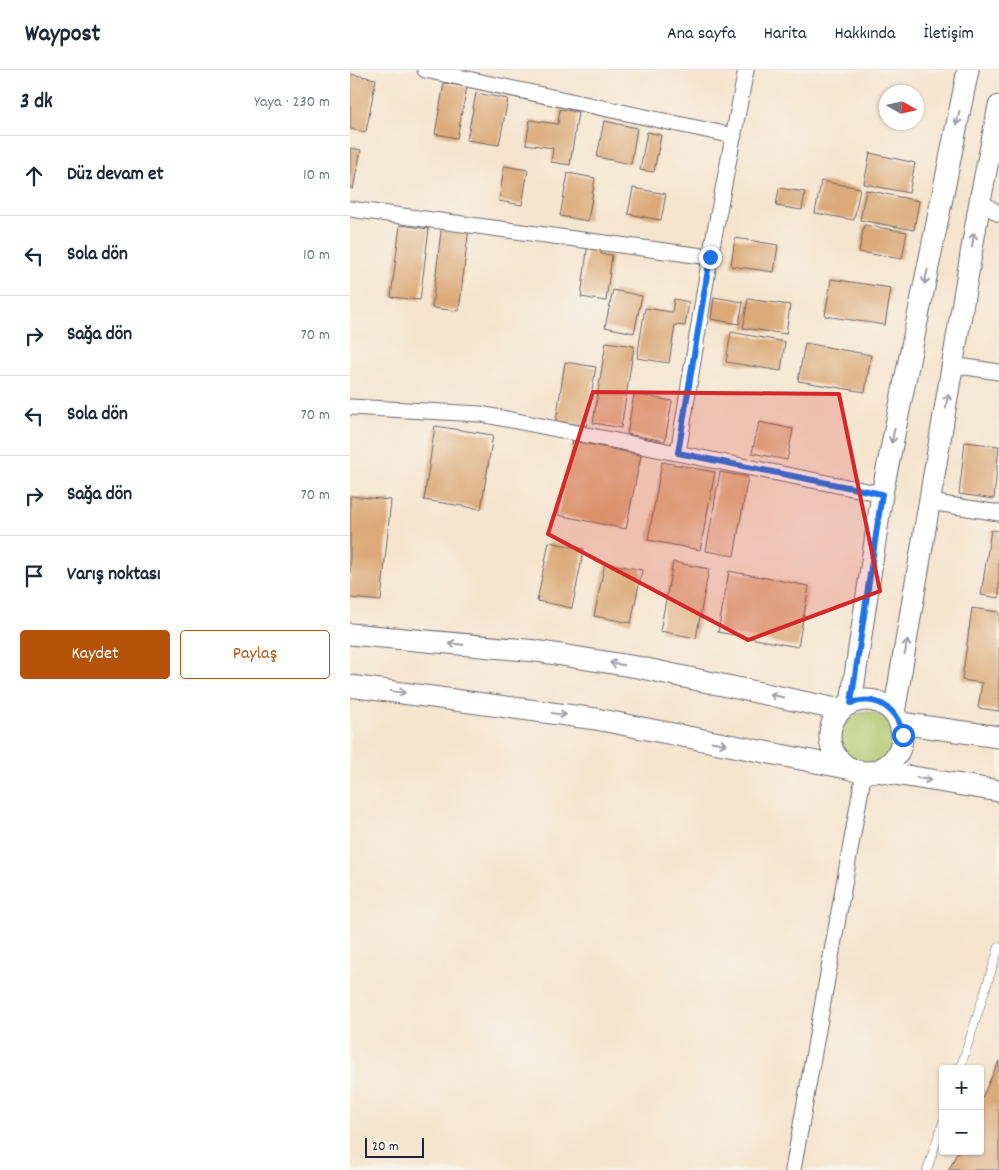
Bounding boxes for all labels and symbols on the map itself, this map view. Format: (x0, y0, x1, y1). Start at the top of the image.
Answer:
north arrow (879, 85, 924, 130)
one-way arrow (953, 109, 963, 125)
one-way arrow (969, 233, 979, 249)
route end (699, 246, 722, 269)
one-way arrow (920, 268, 930, 284)
one-way arrow (943, 393, 953, 409)
one-way arrow (888, 428, 897, 444)
one-way arrow (448, 639, 464, 648)
one-way arrow (902, 640, 911, 656)
one-way arrow (610, 659, 626, 669)
one-way arrow (390, 687, 406, 697)
one-way arrow (769, 691, 785, 700)
one-way arrow (551, 709, 567, 719)
route start (892, 724, 915, 747)
one-way arrow (711, 739, 727, 748)
one-way arrow (916, 774, 932, 784)
scale bar (365, 1135, 424, 1158)

